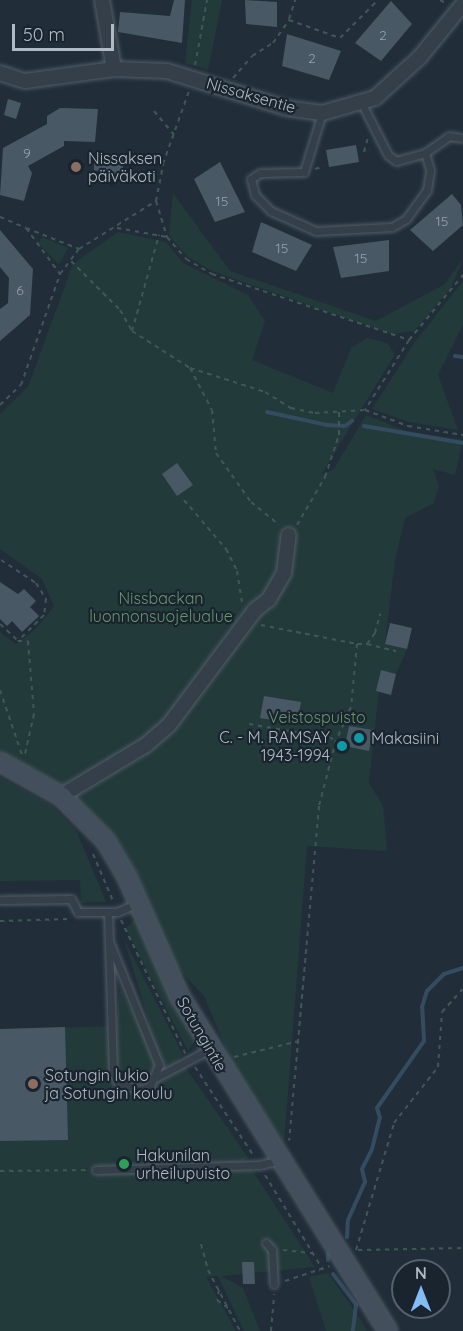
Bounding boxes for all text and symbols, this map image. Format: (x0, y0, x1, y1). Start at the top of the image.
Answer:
scale bar (15, 12, 117, 50)
text: 50 m (23, 23, 65, 46)
house number: 2 (379, 27, 387, 43)
house number: 2 (308, 50, 316, 66)
street label: Nissaksentie (204, 73, 298, 117)
house number: 9 (23, 145, 31, 161)
place label: Nissaksen päiväkoti (88, 148, 162, 186)
marker: Nissaksen päiväkoti (69, 160, 83, 174)
house number: 15 (216, 193, 228, 209)
house number: 15 (436, 213, 448, 229)
house number: 15 (276, 240, 288, 256)
house number: 15 (355, 250, 367, 266)
house number: 6 (16, 282, 24, 298)
park label: Nissbackan luonnonsuojelualue (89, 588, 233, 626)
park label: Veistospuisto (268, 707, 366, 727)
place label: C. - M. RAMSAY 1943-1994 (219, 727, 330, 765)
place label: Makasiini (371, 728, 439, 748)
marker: Makasiini (352, 731, 366, 745)
marker: C. - M. RAMSAY 1943-1994 (335, 739, 349, 753)
street label: Sotungintie (173, 993, 231, 1075)
place label: Sotungin lukio ja Sotungin koulu (45, 1065, 173, 1103)
marker: Sotungin lukio ja Sotungin koulu (26, 1077, 40, 1091)
place label: Hakunilan urheilupuisto (136, 1145, 230, 1183)
marker: Hakunilan urheilupuisto (117, 1157, 131, 1171)
north arrow (391, 1259, 451, 1319)
text: N (415, 1263, 427, 1283)

